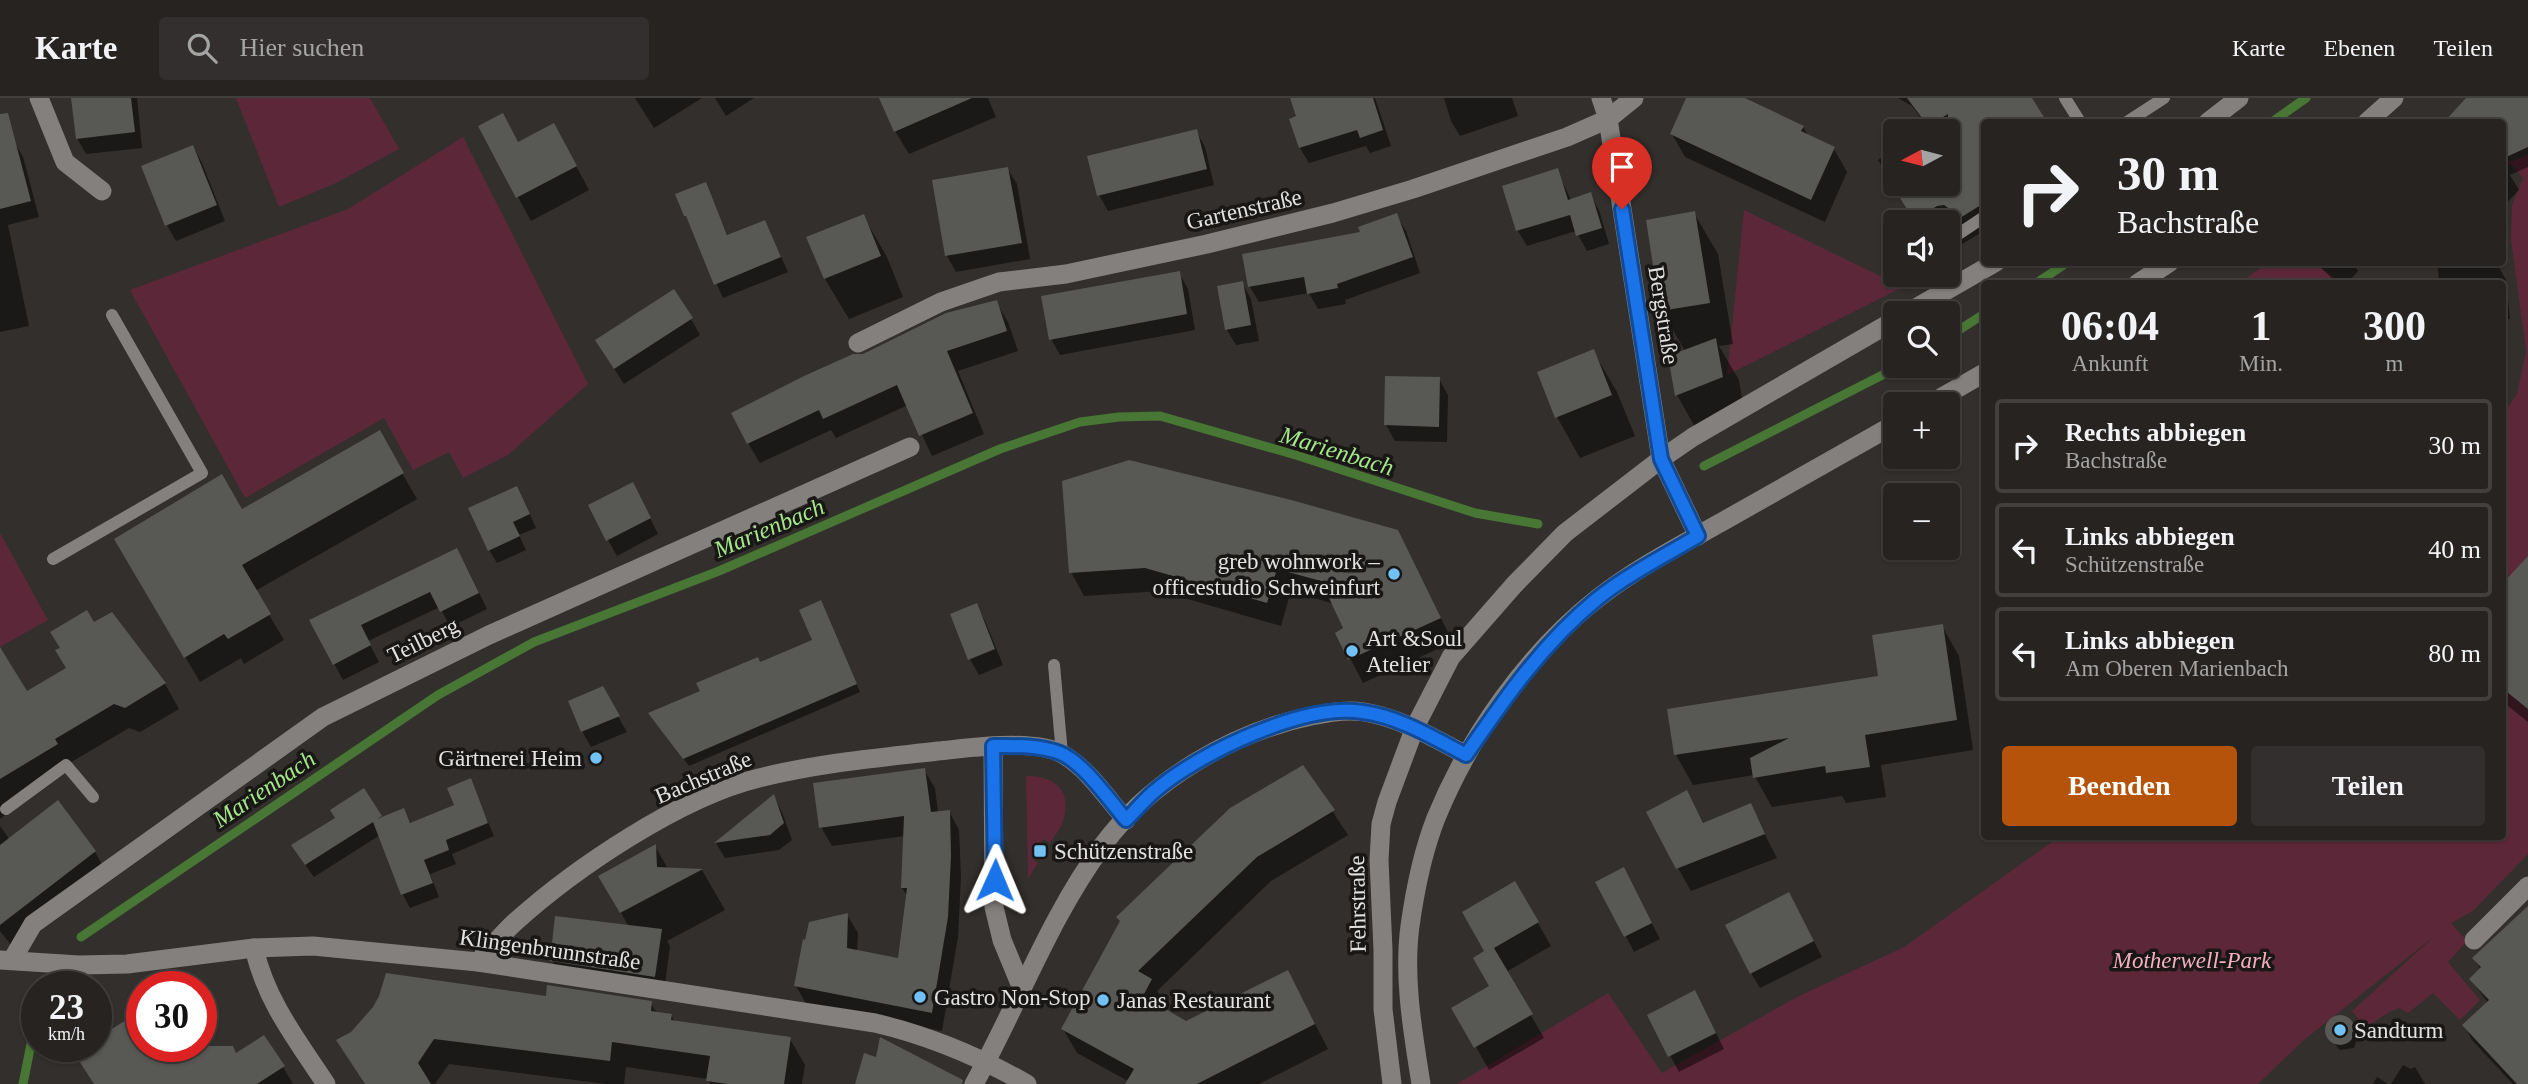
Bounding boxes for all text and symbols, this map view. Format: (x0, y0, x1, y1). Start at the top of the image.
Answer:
search box (159, 17, 649, 80)
icon: search (183, 29, 221, 67)
text: Karte (35, 30, 117, 66)
text: Hier suchen (239, 33, 364, 62)
text: Karte (2232, 35, 2285, 61)
text: Ebenen (2323, 35, 2395, 61)
text: Teilen (2433, 35, 2493, 61)
north arrow (1883, 119, 1960, 196)
map controls (1883, 119, 1960, 560)
pin (1592, 137, 1652, 209)
text: 30 m (2117, 146, 2219, 201)
icon: right (2002, 147, 2093, 238)
icon: arrive (1603, 148, 1641, 186)
street label: Gartenstraße (1184, 184, 1304, 235)
text: Bachstraße (2117, 204, 2259, 240)
button: sound (1883, 210, 1960, 287)
street label: Bergstraße (1643, 264, 1684, 366)
button: search (1883, 301, 1960, 378)
text: 06:04 (2061, 303, 2159, 349)
text: 1 (2250, 303, 2271, 349)
text: 300 (2363, 303, 2426, 349)
text: Ankunft (2072, 351, 2148, 376)
text: Min. (2239, 351, 2283, 376)
text: m (2386, 351, 2403, 376)
button: + (1883, 392, 1960, 469)
text: Rechts abbiegen (2065, 418, 2246, 447)
water label: Marienbach (1276, 421, 1397, 481)
icon: right (2006, 427, 2044, 465)
text: 30 m (2428, 431, 2481, 460)
text: Bachstraße (2065, 448, 2167, 473)
button: − (1883, 483, 1960, 560)
water label: Marienbach (709, 493, 828, 563)
text: Links abbiegen (2065, 522, 2235, 551)
icon: left (2006, 531, 2044, 569)
text: 40 m (2428, 535, 2481, 564)
place label: greb wohnwork – officestudio Schweinfurt (1152, 549, 1381, 600)
text: Schützenstraße (2065, 552, 2204, 577)
marker: greb wohnwork – officestudio Schweinfurt (1386, 566, 1402, 582)
street label: Teilberg (384, 612, 463, 668)
place label: Art &Soul Atelier (1366, 626, 1462, 677)
text: Links abbiegen (2065, 626, 2235, 655)
icon: left (2006, 635, 2044, 673)
text: 80 m (2428, 639, 2481, 668)
marker: Art &Soul Atelier (1344, 643, 1360, 659)
text: Am Oberen Marienbach (2065, 656, 2289, 681)
water label: Marienbach (207, 745, 320, 833)
place label: Gärtnerei Heim (438, 746, 582, 771)
street label: Bachstraße (651, 746, 755, 809)
button: Beenden (2002, 746, 2237, 826)
button: Teilen (2251, 746, 2485, 826)
marker: Gärtnerei Heim (588, 750, 604, 766)
place label: Schützenstraße (1054, 839, 1193, 864)
position arrow (958, 843, 1032, 917)
marker: Schützenstraße (1032, 843, 1048, 859)
street label: Fehrstraße (1344, 855, 1371, 953)
street label: Klingenbrunnstraße (458, 924, 642, 975)
park label: Motherwell-Park (2112, 948, 2272, 973)
speed limit sign: 30 (126, 971, 217, 1062)
place label: Gastro Non-Stop (934, 985, 1091, 1010)
text: 23 (49, 988, 84, 1027)
place label: Janas Restaurant (1117, 988, 1272, 1013)
marker: Gastro Non-Stop (912, 989, 928, 1005)
marker: Janas Restaurant (1095, 992, 1111, 1008)
place label: Sandturm (2354, 1018, 2444, 1043)
marker: Sandturm (2332, 1022, 2348, 1038)
text: km/h (48, 1024, 85, 1044)

